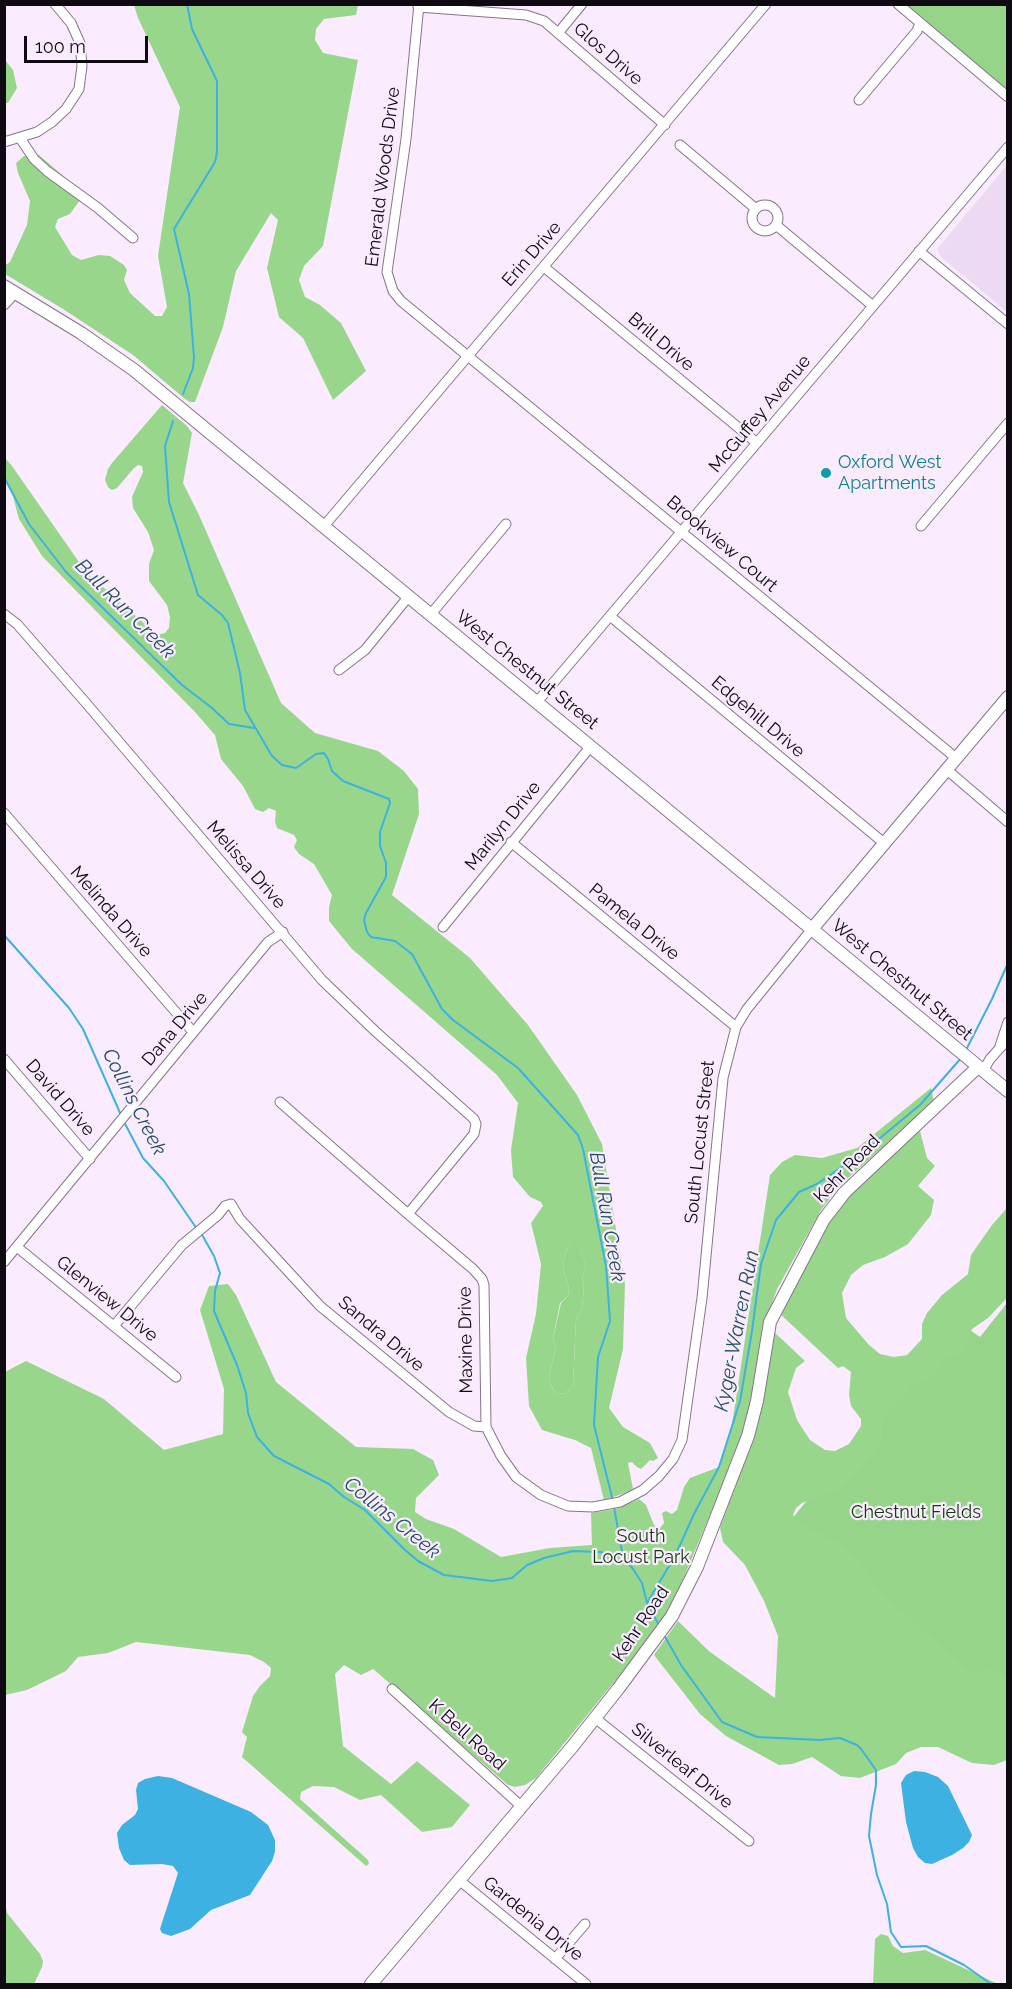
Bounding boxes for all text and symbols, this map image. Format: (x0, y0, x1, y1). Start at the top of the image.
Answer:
street label: Glos Drive (569, 18, 647, 90)
scale bar (27, 24, 152, 62)
text: 100 m (35, 36, 86, 57)
street label: Emerald Woods Drive (361, 86, 405, 268)
street label: Erin Drive (498, 217, 566, 291)
street label: Brill Drive (624, 308, 698, 376)
street label: McGuffey Avenue (704, 351, 816, 477)
place label: Oxford West Apartments (838, 452, 942, 494)
marker: Oxford West Apartments (819, 466, 833, 480)
street label: Brookview Court (662, 491, 782, 597)
water label: Bull Run Creek (70, 554, 180, 664)
street label: West Chestnut Street (451, 606, 603, 734)
street label: Edgehill Drive (707, 672, 809, 762)
street label: Marilyn Drive (461, 777, 545, 875)
street label: Melissa Drive (202, 816, 290, 914)
street label: Melinda Drive (65, 862, 157, 962)
street label: Pamela Drive (584, 879, 684, 965)
street label: West Chestnut Street (827, 915, 977, 1045)
street label: Dana Drive (138, 987, 212, 1071)
water label: Collins Creek (97, 1045, 171, 1159)
street label: David Drive (21, 1055, 99, 1141)
street label: South Locust Street (681, 1059, 719, 1225)
street label: Kehr Road (809, 1131, 885, 1207)
water label: Bull Run Creek (584, 1150, 630, 1284)
water label: Kyger-Warren Run (710, 1248, 764, 1414)
street label: Glenview Drive (52, 1251, 162, 1347)
street label: Maxine Drive (454, 1286, 478, 1394)
street label: Sandra Drive (333, 1292, 429, 1376)
water label: Collins Creek (339, 1472, 445, 1564)
park label: Chestnut Fields (851, 1502, 981, 1524)
park label: South Locust Park (592, 1526, 690, 1568)
street label: Kehr Road (608, 1582, 674, 1666)
street label: K Bell Road (424, 1695, 510, 1775)
street label: Silverleaf Drive (627, 1719, 737, 1813)
street label: Gardenia Drive (479, 1872, 587, 1966)

